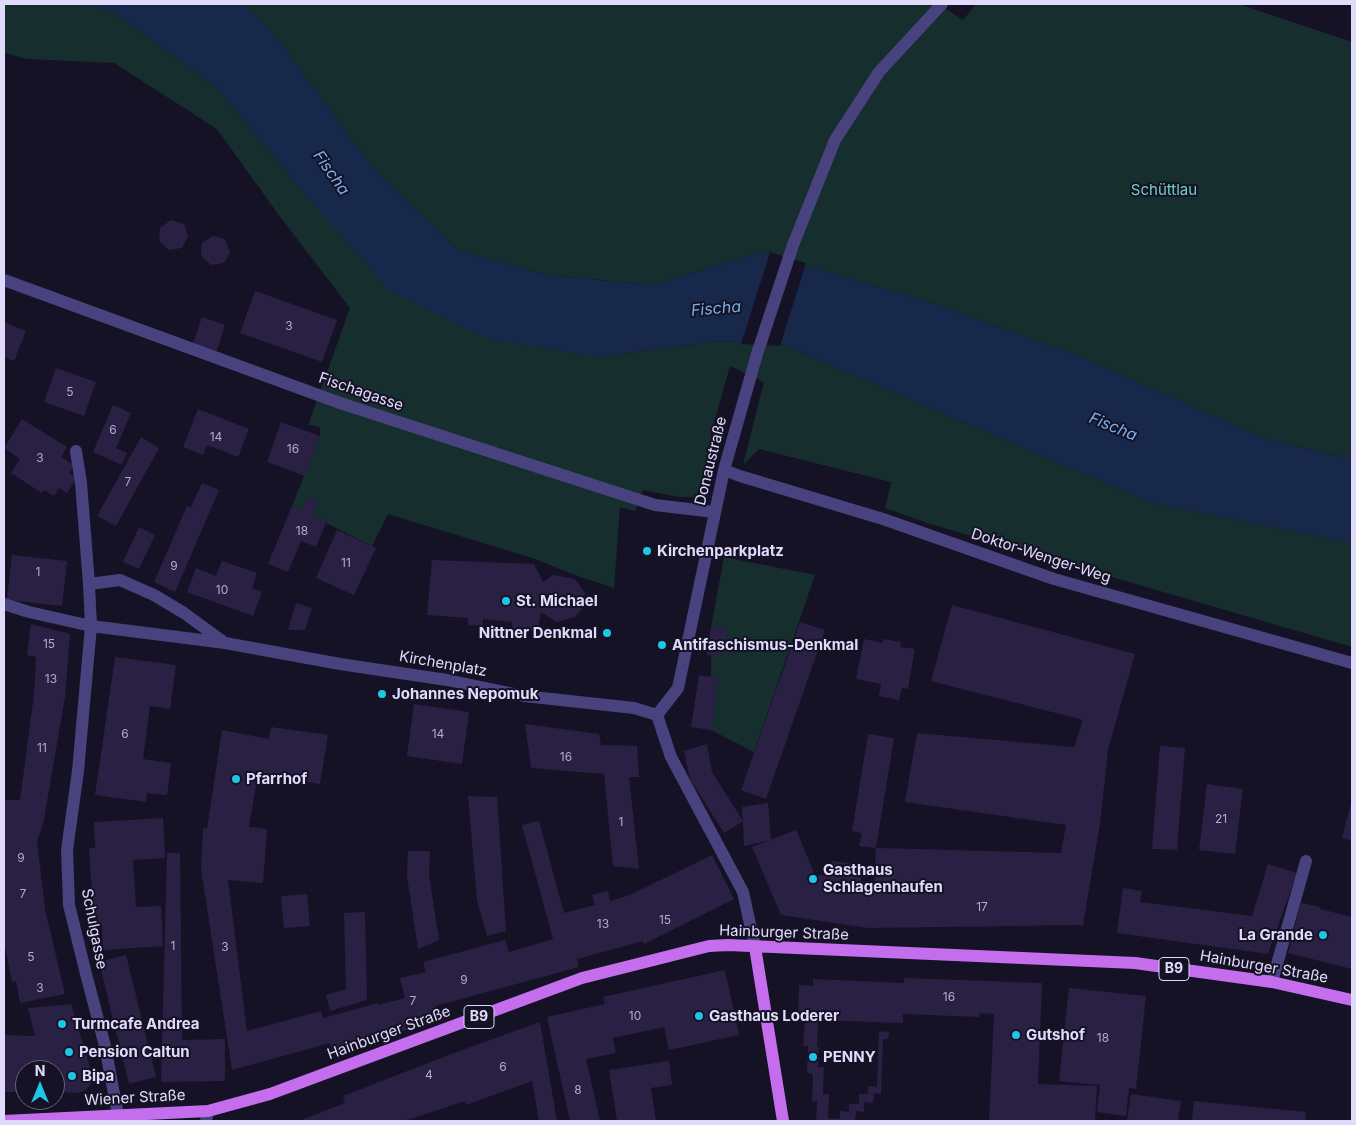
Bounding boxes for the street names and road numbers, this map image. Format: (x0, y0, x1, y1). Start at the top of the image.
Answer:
street label: Fischagasse (316, 369, 406, 415)
street label: Donaustraße (691, 415, 731, 507)
street label: Doktor-Wenger-Weg (969, 525, 1113, 587)
street label: Kirchenplatz (398, 647, 488, 681)
street label: Schulgasse (77, 887, 111, 971)
street label: Hainburger Straße (719, 922, 849, 944)
street label: Hainburger Straße (1198, 947, 1330, 987)
road number: B9 (1159, 958, 1189, 981)
street label: Hainburger Straße (325, 1002, 453, 1064)
road number: B9 (464, 1006, 494, 1028)
street label: Wiener Straße (84, 1086, 186, 1110)

